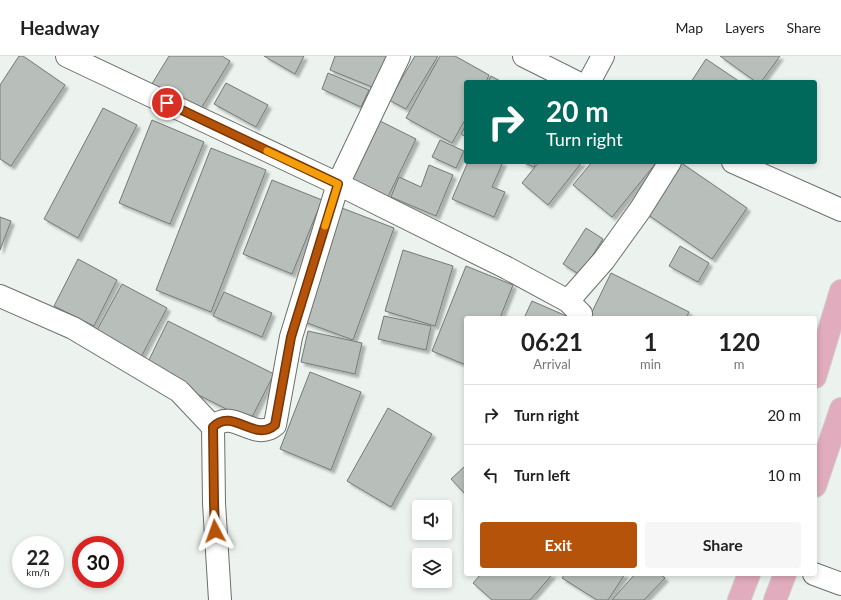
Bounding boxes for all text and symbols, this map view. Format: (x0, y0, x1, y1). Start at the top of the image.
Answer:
text: Headway (20, 16, 99, 39)
text: Map (675, 19, 703, 36)
text: Layers (725, 19, 765, 36)
text: Share (787, 19, 821, 36)
pin (150, 86, 184, 120)
icon: arrive (156, 92, 178, 114)
text: 20 m (546, 94, 609, 128)
icon: right (480, 96, 532, 148)
text: Turn right (546, 128, 623, 150)
text: 06:21 (521, 327, 583, 356)
text: 1 (644, 327, 658, 356)
text: 120 (718, 327, 760, 356)
text: Arrival (533, 356, 571, 372)
text: min (640, 356, 661, 372)
text: m (734, 356, 744, 372)
icon: right (480, 404, 502, 426)
text: Turn right (514, 406, 579, 424)
text: 20 m (767, 406, 801, 424)
icon: left (480, 464, 502, 486)
text: Turn left (514, 466, 570, 484)
text: 10 m (767, 466, 801, 484)
map controls (412, 500, 452, 588)
button: sound (412, 500, 452, 540)
position arrow (194, 510, 236, 552)
button: Exit (480, 522, 637, 568)
button: Share (645, 522, 801, 568)
speed limit sign: 30 (72, 536, 124, 588)
text: 22 (26, 545, 50, 569)
button: layers (412, 548, 452, 588)
text: km/h (26, 566, 50, 578)

